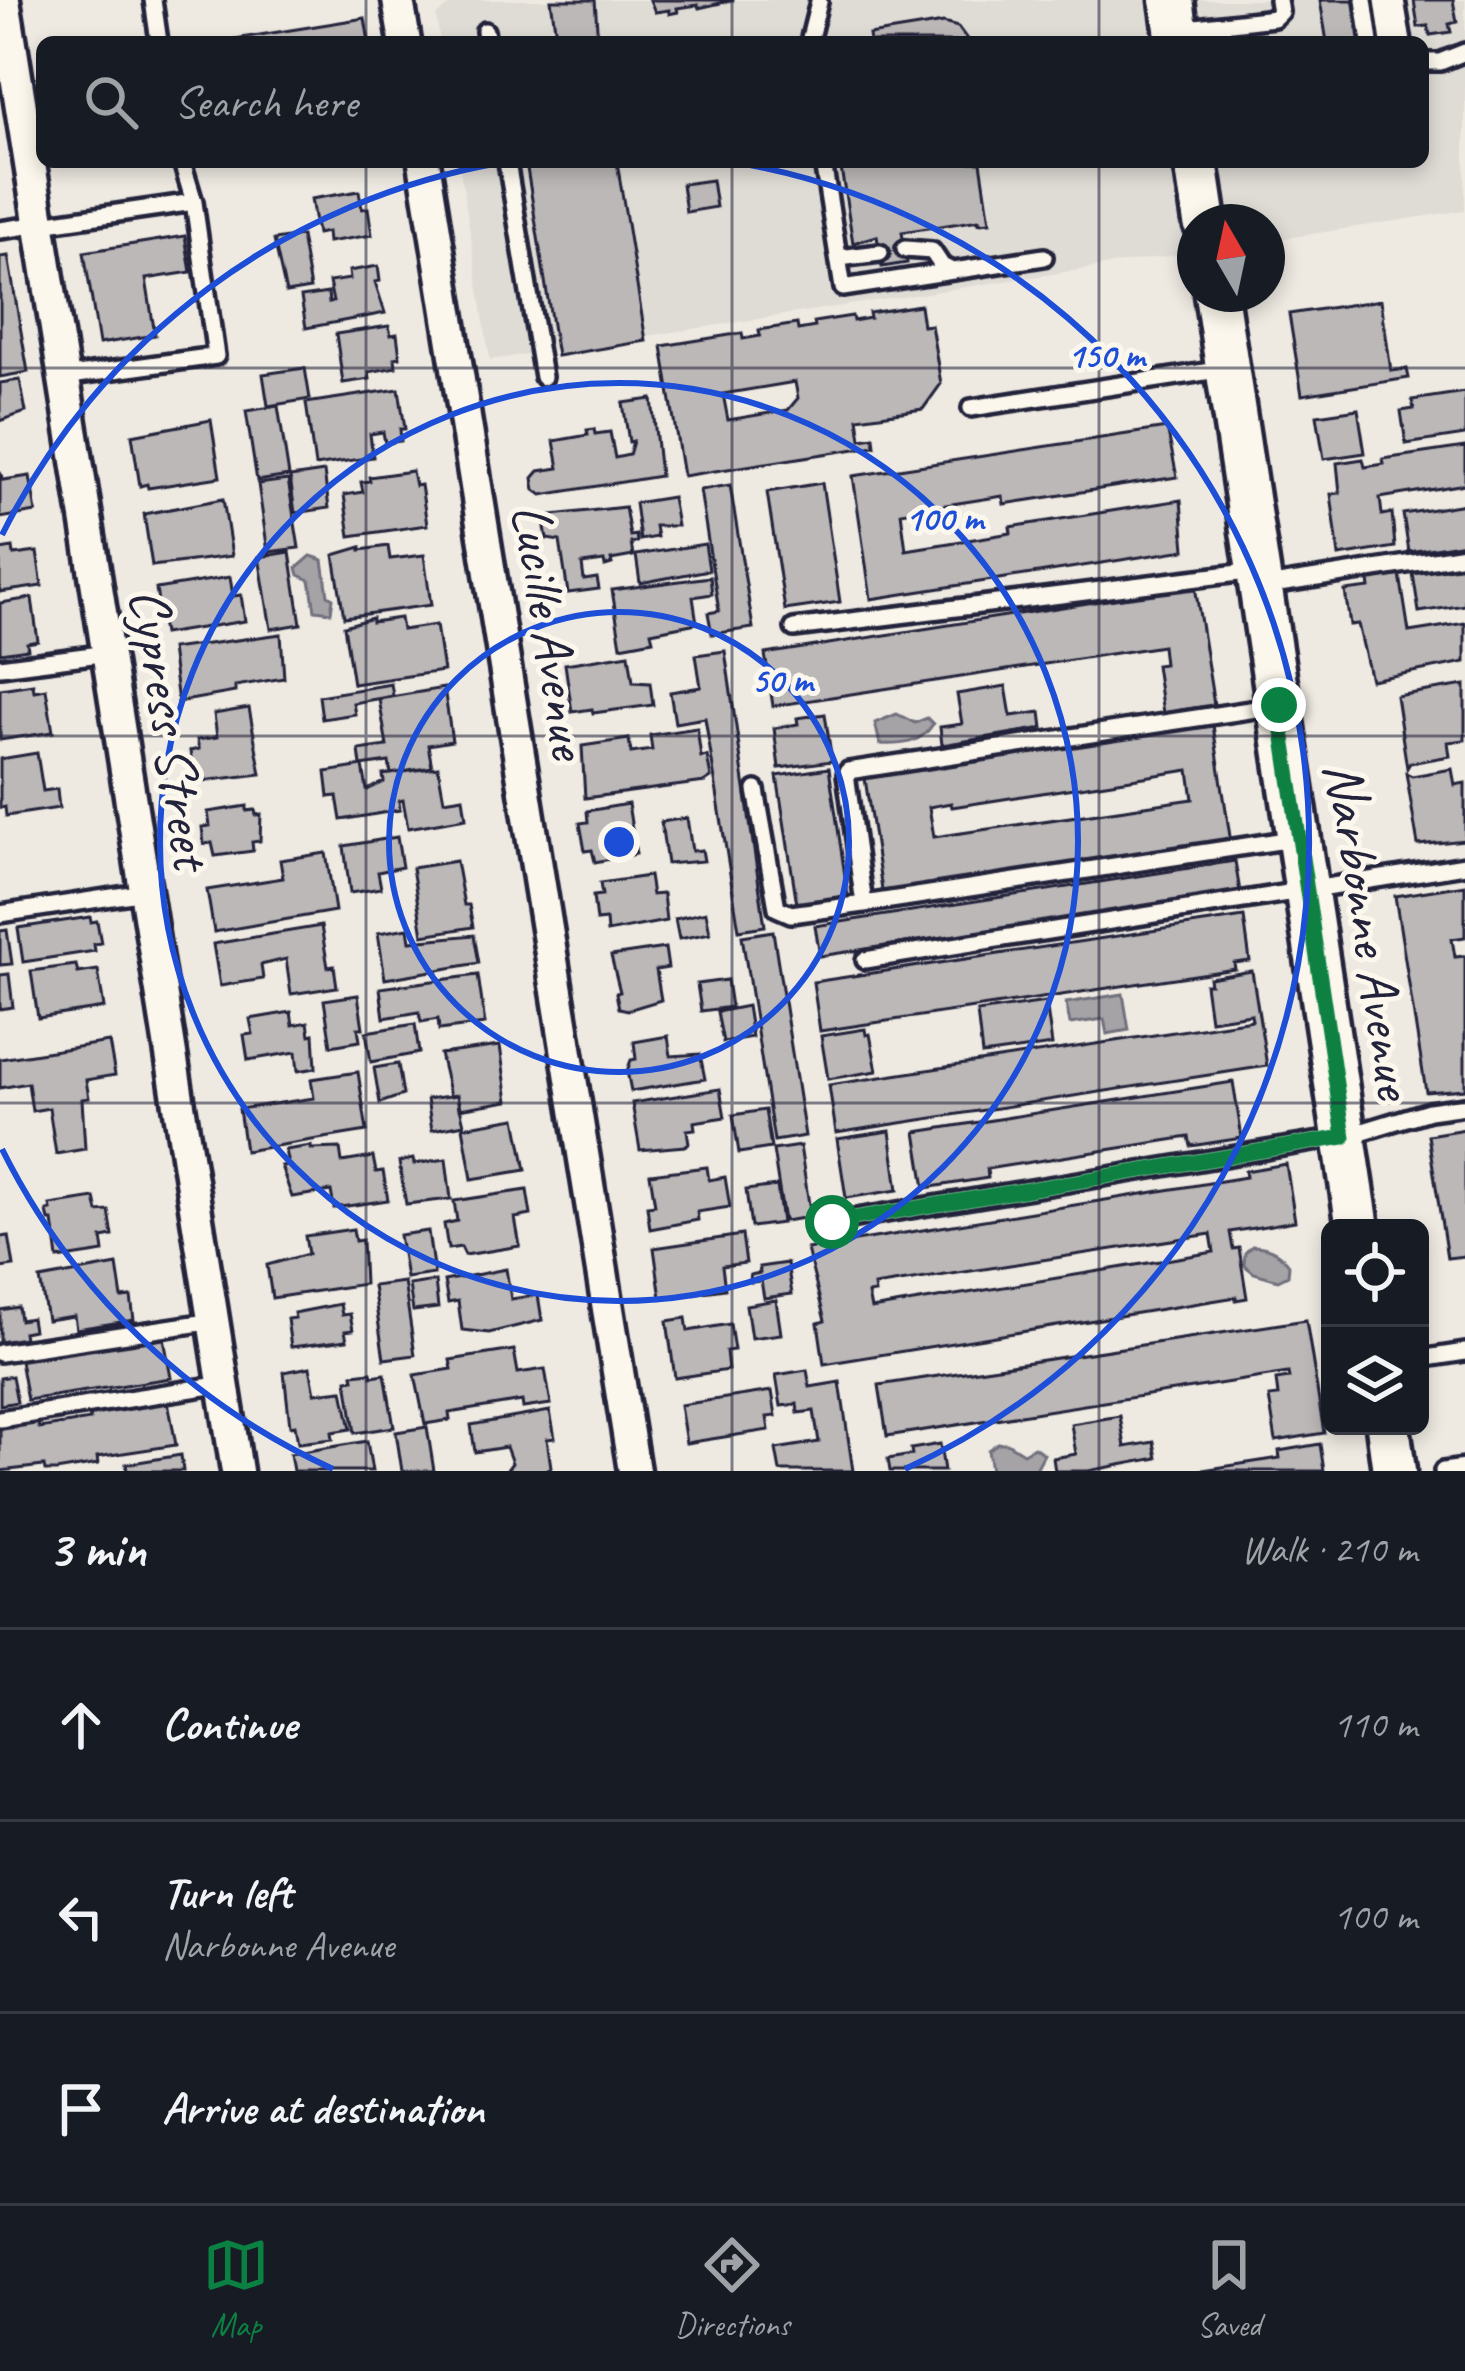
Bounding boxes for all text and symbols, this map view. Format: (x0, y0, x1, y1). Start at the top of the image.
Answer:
search box (36, 36, 1429, 168)
icon: search (78, 69, 144, 135)
text: Search here (174, 74, 357, 131)
north arrow (1177, 204, 1285, 312)
text: 150 m (1067, 332, 1148, 378)
text: 100 m (905, 495, 986, 541)
street label: Lucille Avenue (495, 499, 607, 767)
street label: Cypress Street (113, 583, 229, 878)
text: 50 m (751, 657, 816, 703)
route end (1252, 678, 1306, 732)
street label: Narbonne Avenue (1308, 757, 1433, 1107)
centre of rings (598, 821, 640, 863)
route start (805, 1195, 859, 1249)
map controls (1321, 1219, 1429, 1435)
button: locate (1321, 1219, 1429, 1327)
button: layers (1321, 1327, 1429, 1435)
text: 3 min (48, 1517, 146, 1581)
text: Walk · 210 m (1241, 1525, 1417, 1574)
icon: ahead (48, 1692, 114, 1758)
text: Continue (162, 1696, 296, 1753)
text: 110 m (1333, 1700, 1417, 1749)
text: Turn left (162, 1864, 292, 1921)
icon: left (48, 1884, 114, 1950)
text: 100 m (1333, 1892, 1417, 1941)
text: Narbonne Avenue (162, 1921, 394, 1970)
icon: arrive (48, 2076, 114, 2142)
text: Arrive at destination (162, 2080, 484, 2137)
tab: Map (203, 2232, 269, 2346)
tab: Directions (675, 2232, 790, 2346)
tab: Saved (1196, 2232, 1262, 2346)

